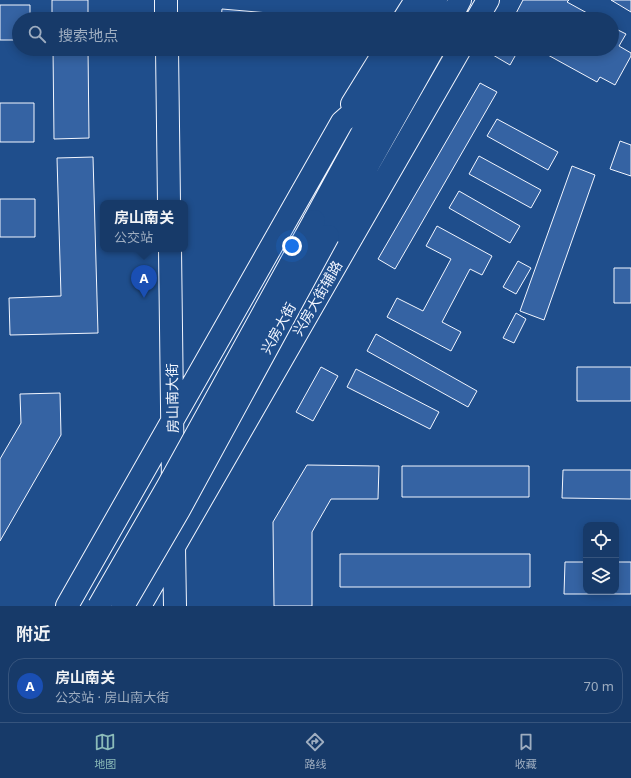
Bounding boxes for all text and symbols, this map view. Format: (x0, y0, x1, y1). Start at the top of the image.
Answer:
search box (12, 12, 619, 56)
icon: search (26, 23, 48, 45)
text: 搜索地点 (58, 25, 118, 45)
popup (100, 200, 188, 252)
text: 房山南关 (114, 207, 174, 227)
text: 公交站 (114, 228, 153, 246)
your location (282, 236, 302, 256)
street label: 兴房大街辅路 (288, 257, 346, 339)
pin: A (131, 265, 157, 298)
street label: 兴房大街 (256, 299, 300, 357)
street label: 房山南大街 (162, 363, 182, 433)
map controls (583, 522, 619, 594)
button: locate (583, 522, 619, 558)
button: layers (583, 558, 619, 594)
text: 附近 (16, 622, 50, 645)
text: 房山南关 (55, 667, 115, 687)
text: A (26, 677, 35, 695)
text: 70 m (584, 677, 614, 695)
text: 公交站 · 房山南大街 (55, 688, 169, 706)
tab: 地图 (94, 731, 116, 771)
tab: 路线 (304, 731, 326, 771)
tab: 收藏 (515, 731, 537, 771)

